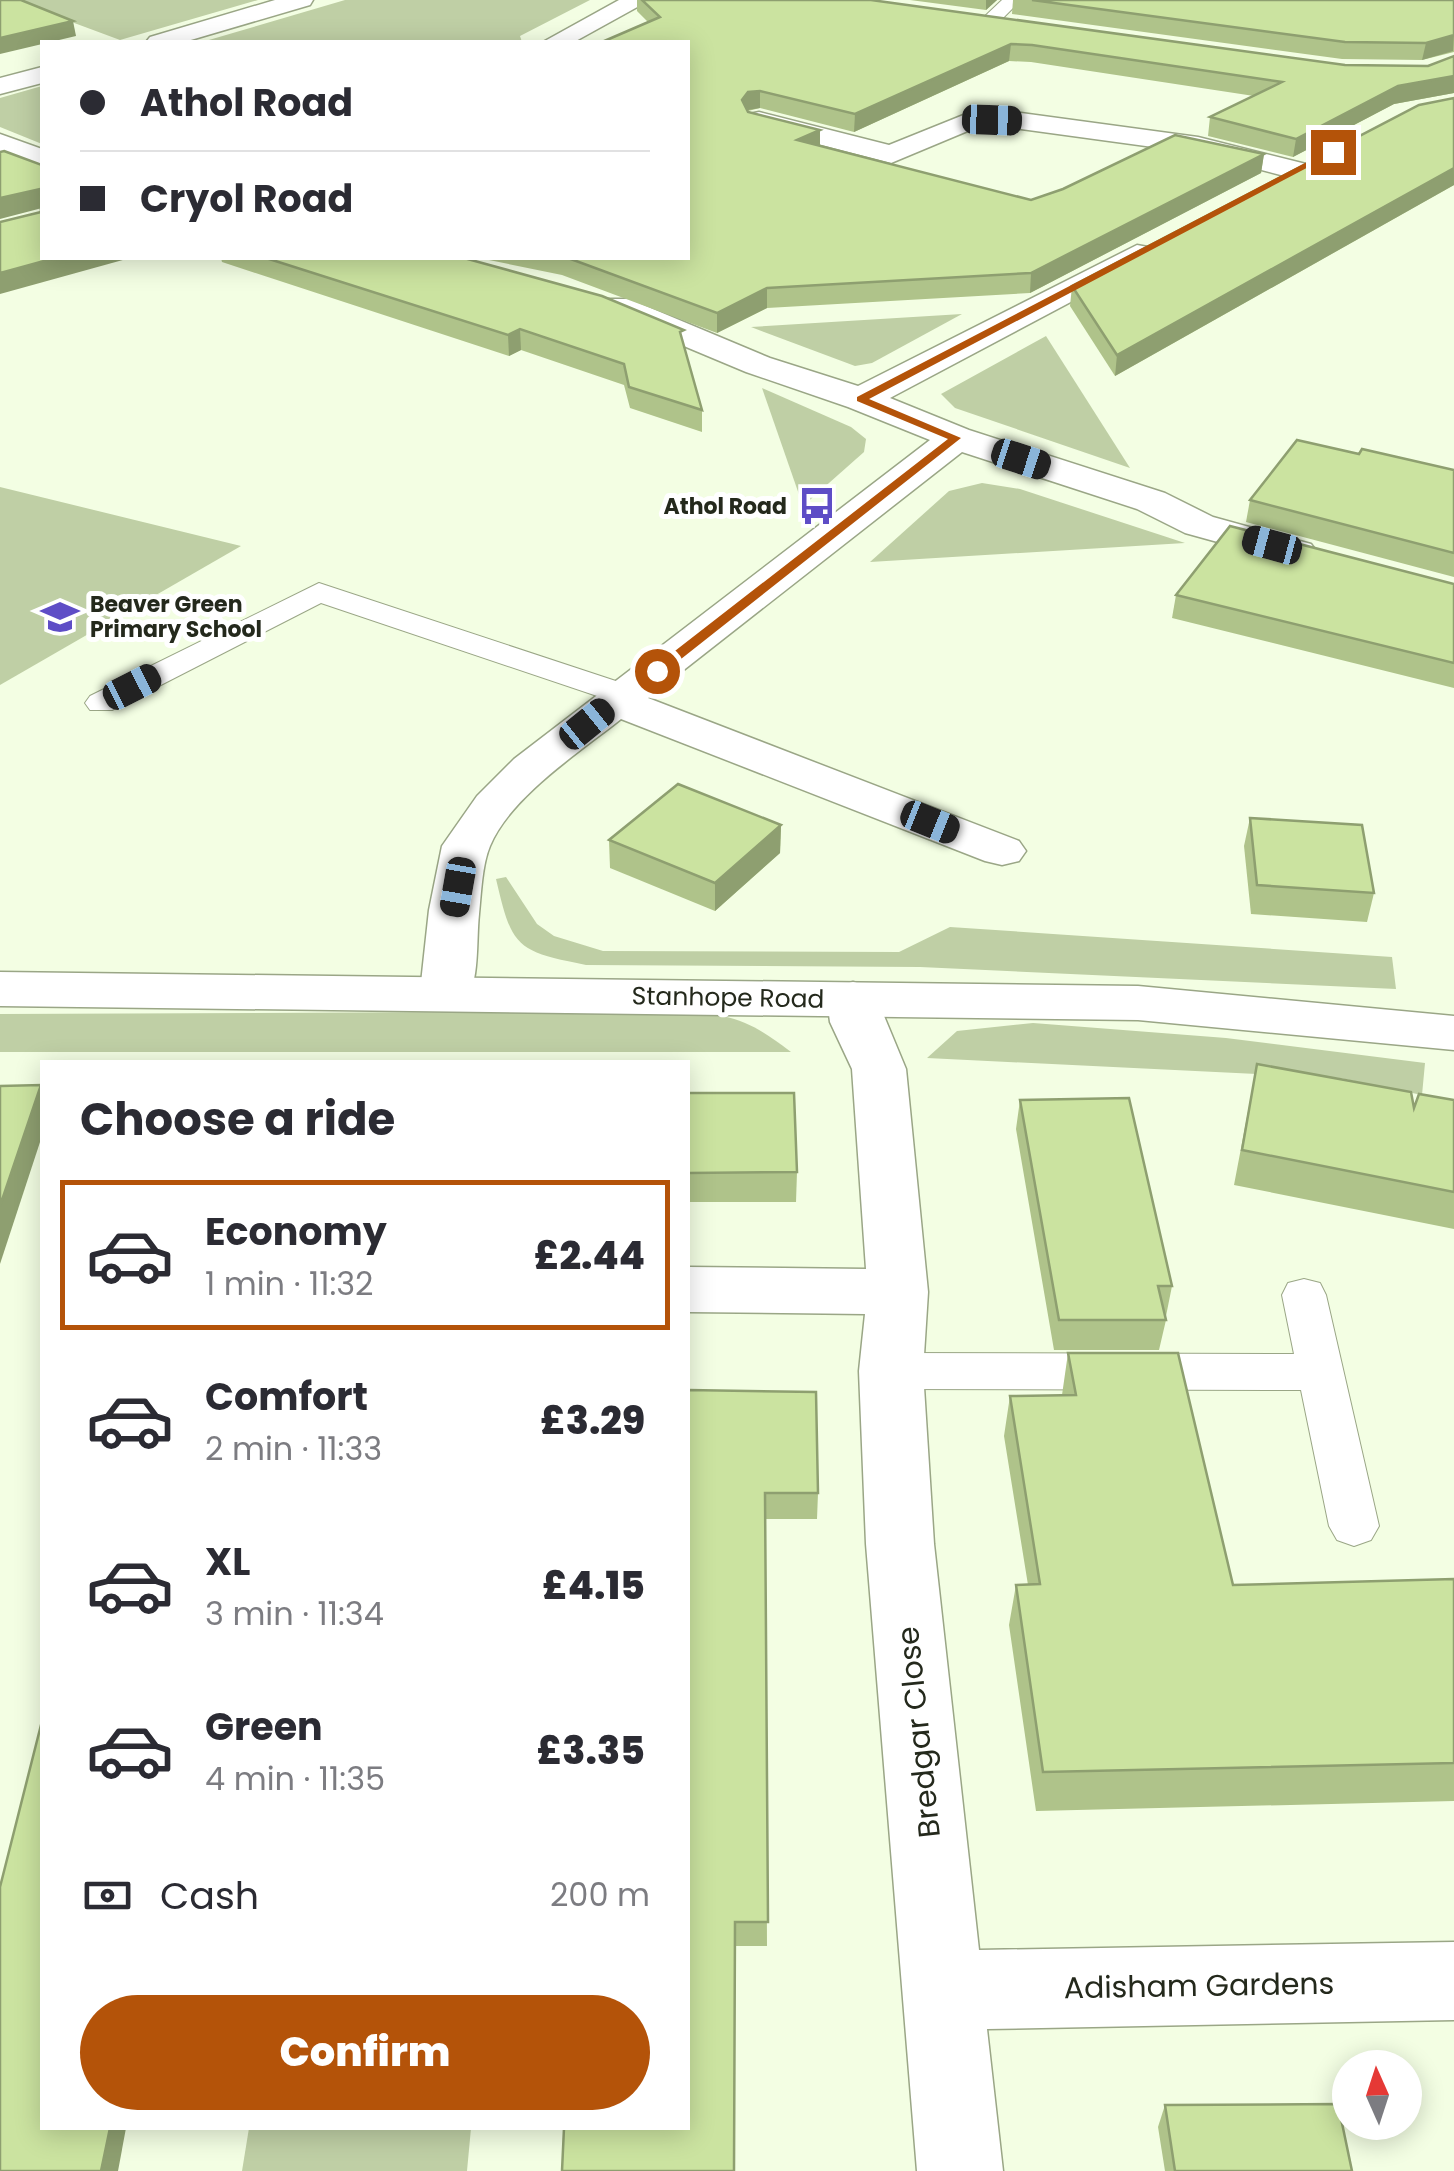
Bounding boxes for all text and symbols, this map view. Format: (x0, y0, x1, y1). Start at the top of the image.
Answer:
text: Athol Road (140, 76, 353, 129)
car (961, 104, 1023, 136)
route end (1311, 130, 1356, 175)
text: Cryol Road (140, 172, 353, 225)
car (988, 435, 1054, 483)
bus stop icon: Athol Road (796, 485, 838, 527)
place label: Athol Road (664, 491, 787, 522)
car (1239, 523, 1305, 567)
place label: Beaver Green Primary School (90, 589, 262, 645)
school or university icon: Beaver Green Primary School (39, 596, 81, 638)
route start (635, 649, 680, 694)
car (98, 660, 166, 714)
car (554, 693, 620, 755)
car (897, 797, 963, 847)
car (438, 855, 478, 919)
street label: Stanhope Road (631, 978, 825, 1017)
text: Choose a ride (80, 1088, 395, 1151)
text: Economy (205, 1205, 387, 1258)
icon: car (85, 1210, 175, 1300)
text: £2.44 (534, 1229, 645, 1282)
text: 1 min · 11:32 (205, 1261, 374, 1306)
text: Comfort (205, 1370, 368, 1423)
icon: car (85, 1375, 175, 1465)
text: £3.29 (540, 1394, 645, 1447)
text: 2 min · 11:33 (205, 1426, 382, 1471)
text: XL (205, 1535, 250, 1588)
icon: car (85, 1540, 175, 1630)
text: £4.15 (542, 1559, 645, 1612)
text: 3 min · 11:34 (205, 1591, 384, 1636)
street label: Bredgar Close (886, 1624, 951, 1840)
text: Green (205, 1700, 323, 1753)
icon: car (85, 1705, 175, 1795)
text: £3.35 (537, 1724, 645, 1777)
text: 4 min · 11:35 (205, 1756, 385, 1801)
icon: cash (80, 1868, 135, 1923)
text: Cash (160, 1869, 259, 1922)
text: 200 m (550, 1872, 650, 1917)
street label: Adisham Gardens (1063, 1962, 1335, 2009)
button: Confirm (80, 1995, 650, 2110)
north arrow (1332, 2050, 1422, 2140)
map controls (1332, 2050, 1422, 2140)

